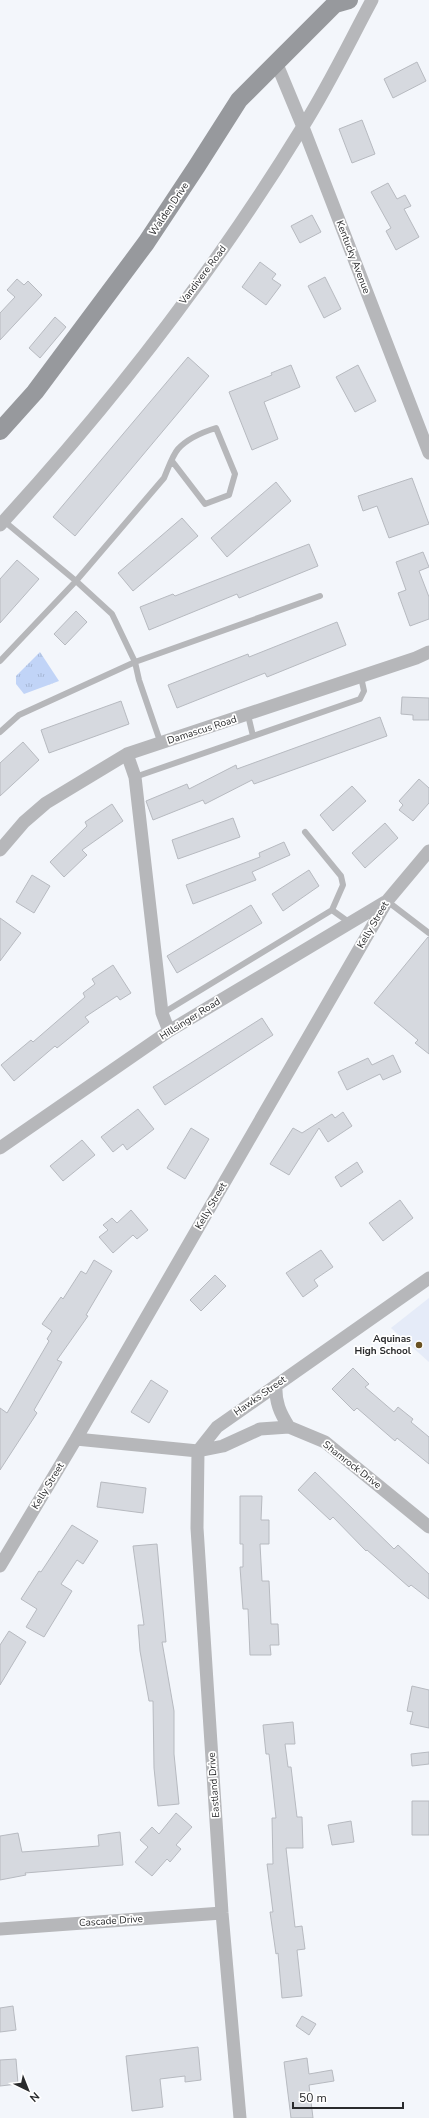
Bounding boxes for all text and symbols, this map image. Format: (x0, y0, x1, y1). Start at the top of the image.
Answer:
street label: Walden Drive (146, 179, 192, 239)
street label: Kentucky Avenue (333, 218, 373, 296)
street label: Vandivere Road (176, 242, 230, 308)
street label: Damascus Road (165, 712, 239, 748)
street label: Kelly Street (354, 898, 392, 951)
street label: Hillsinger Road (157, 995, 223, 1043)
street label: Kelly Street (192, 1179, 230, 1232)
place label: Aquinas High School (355, 1332, 412, 1358)
marker: Aquinas High School (414, 1340, 424, 1350)
street label: Hawks Street (231, 1373, 289, 1419)
street label: Shamrock Drive (320, 1438, 384, 1492)
street label: Kelly Street (29, 1460, 68, 1512)
street label: Eastland Drive (205, 1752, 223, 1818)
street label: Cascade Drive (79, 1912, 143, 1930)
north arrow (8, 2070, 48, 2110)
scale bar (293, 2084, 403, 2110)
text: N (26, 2089, 43, 2105)
text: 50 m (299, 2090, 327, 2106)

